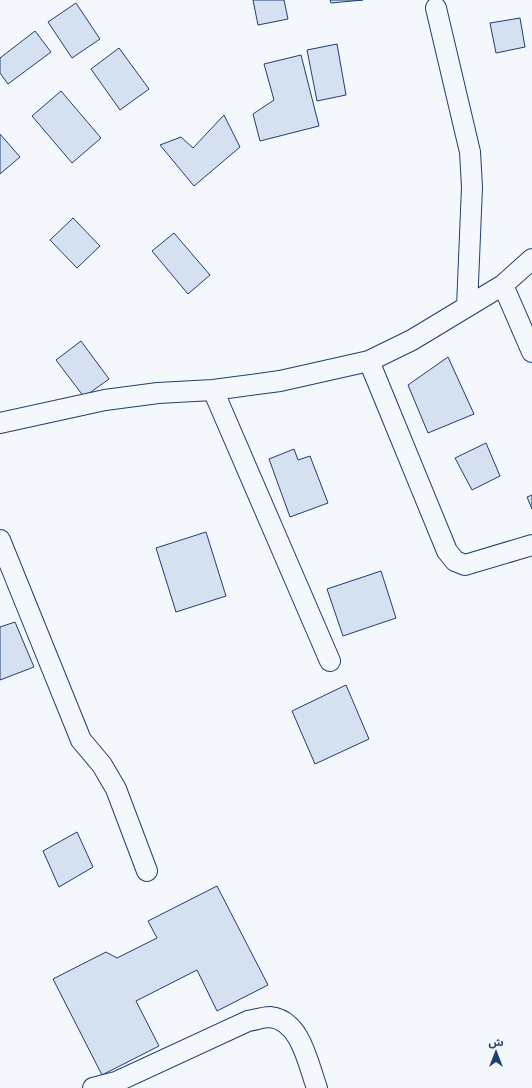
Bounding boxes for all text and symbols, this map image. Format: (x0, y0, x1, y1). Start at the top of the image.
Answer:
north arrow (476, 1032, 516, 1072)
text: ش (488, 1036, 504, 1049)

